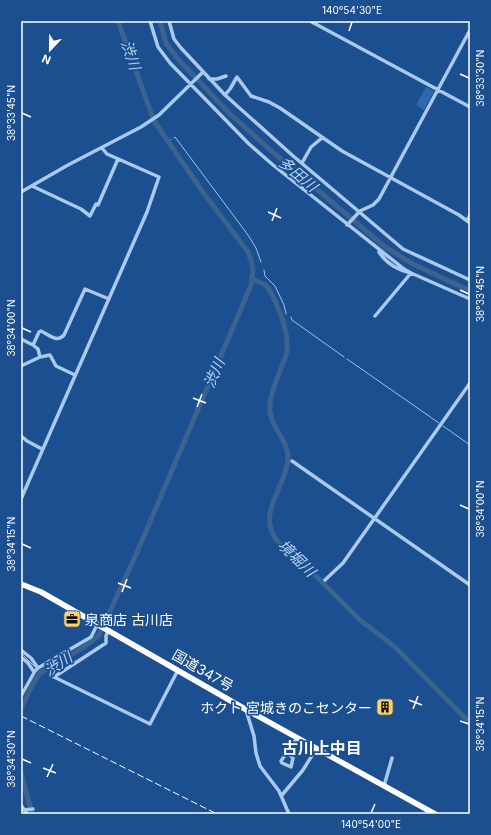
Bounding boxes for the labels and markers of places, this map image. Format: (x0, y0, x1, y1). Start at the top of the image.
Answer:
office icon: 泉商店 古川店 (62, 609, 82, 629)
place label: 泉商店 古川店 (85, 611, 173, 628)
building icon: ホクト 宮城きのこセンター (375, 697, 395, 717)
place label: ホクト 宮城きのこセンター (200, 699, 372, 716)

